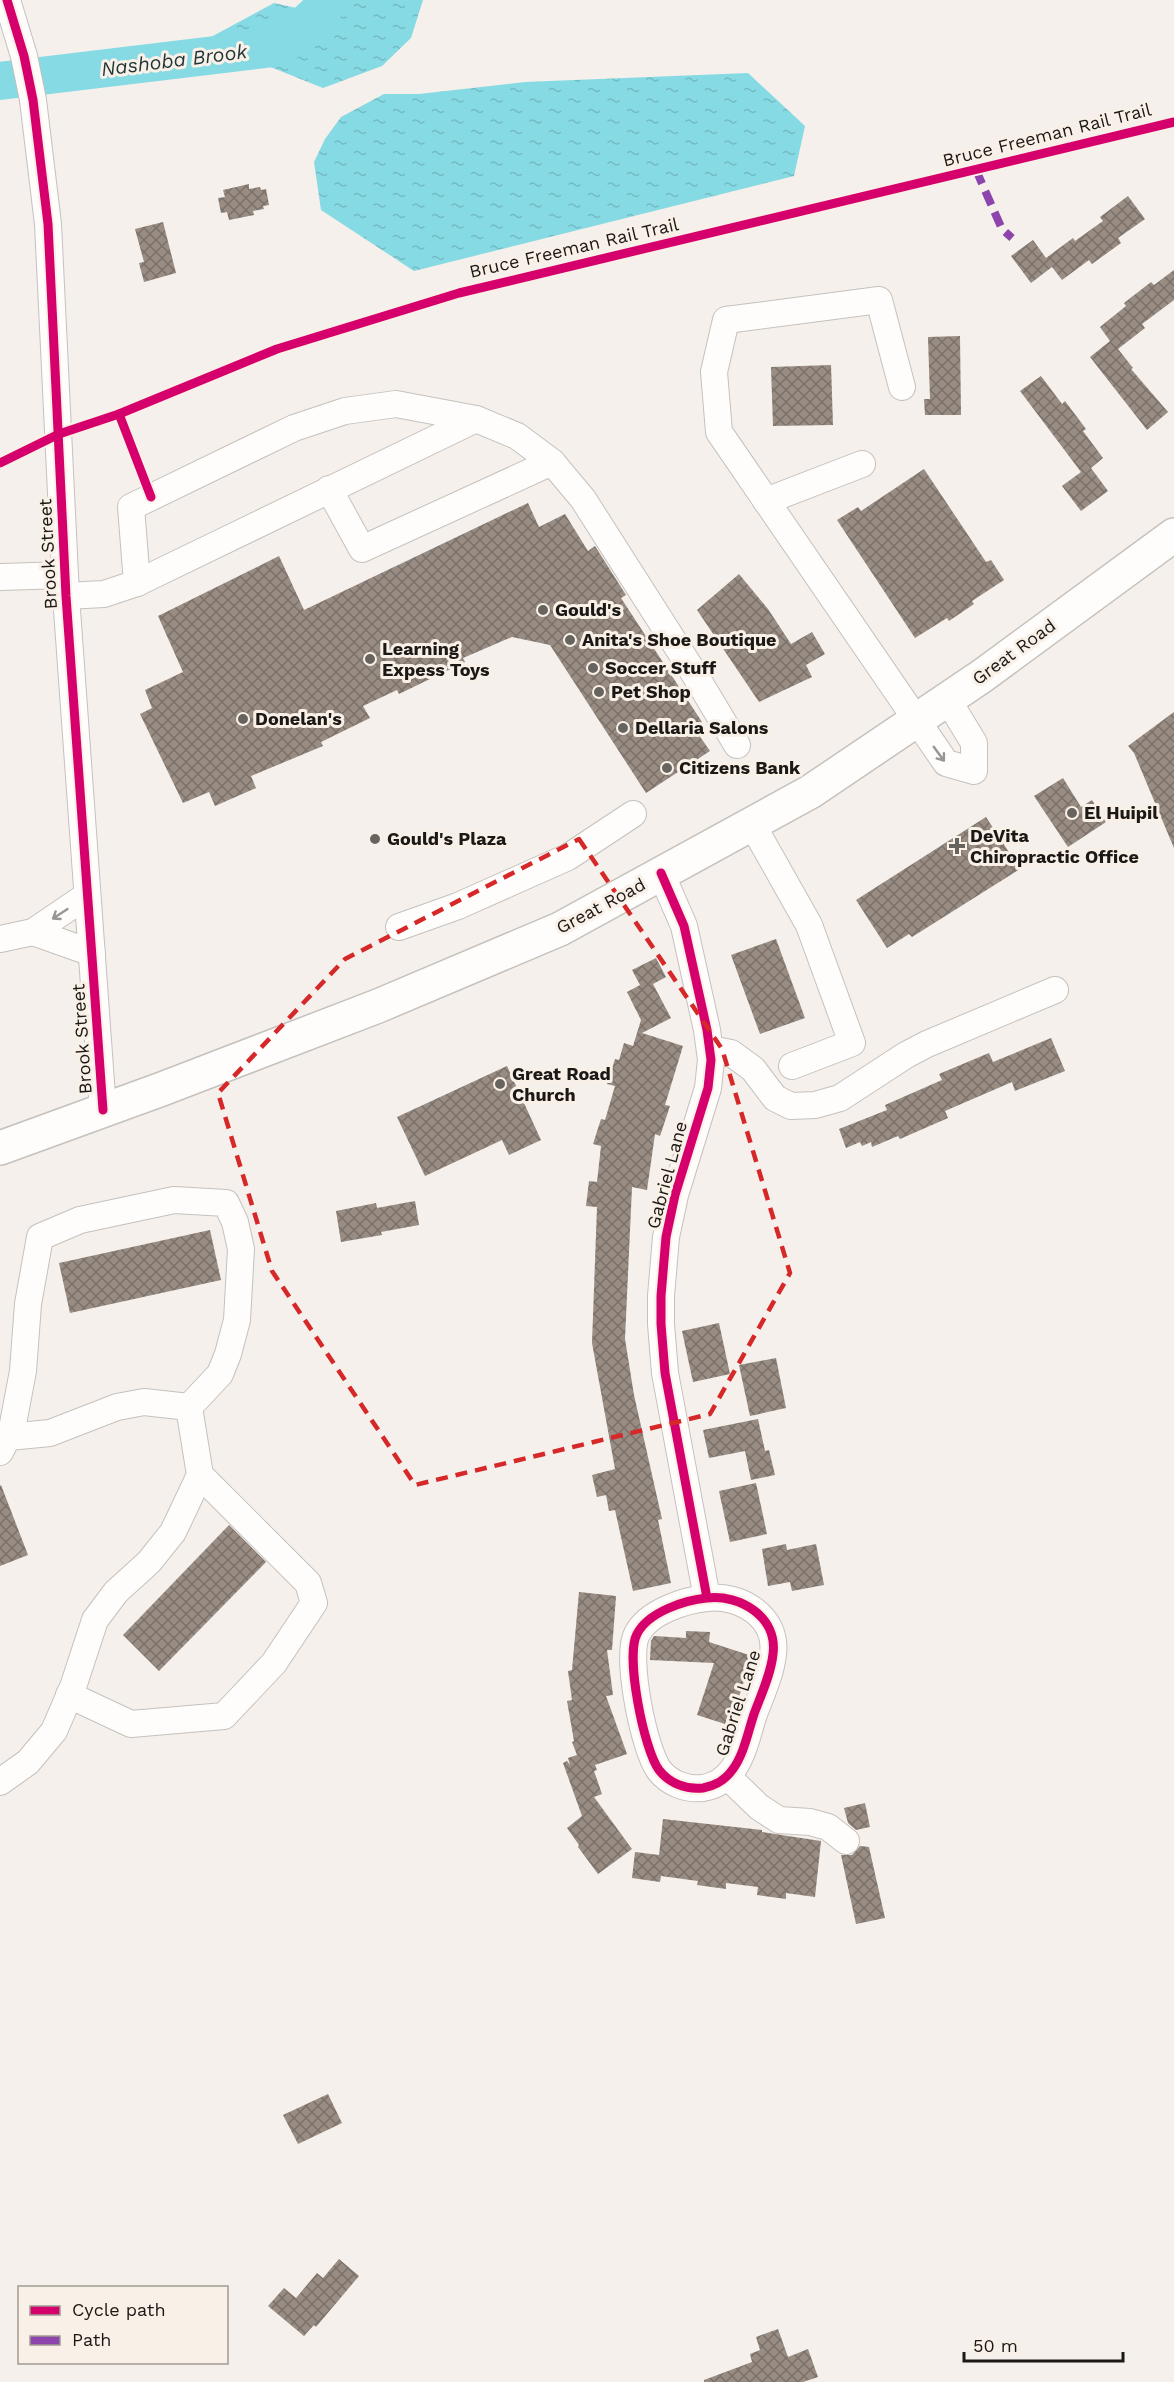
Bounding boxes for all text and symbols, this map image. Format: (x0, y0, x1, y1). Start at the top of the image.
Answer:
water label: Nashoba Brook (100, 39, 249, 81)
street label: Bruce Freeman Rail Trail (940, 98, 1154, 171)
street label: Bruce Freeman Rail Trail (467, 213, 681, 282)
street label: Brook Street (34, 498, 61, 610)
place label: Gould's (555, 599, 622, 620)
marker: Gould's (536, 603, 550, 617)
street label: Great Road (968, 614, 1059, 689)
place label: Anita's Shoe Boutique (582, 629, 777, 650)
marker: Anita's Shoe Boutique (563, 633, 577, 647)
place label: Learning Expess Toys (382, 638, 490, 680)
marker: Learning Expess Toys (363, 652, 377, 666)
place label: Soccer Stuff (605, 657, 716, 678)
marker: Soccer Stuff (586, 661, 600, 675)
place label: Pet Shop (611, 681, 691, 702)
marker: Pet Shop (592, 685, 606, 699)
place label: Donelan's (255, 708, 342, 729)
marker: Donelan's (236, 712, 250, 726)
place label: Dellaria Salons (635, 717, 769, 738)
marker: Dellaria Salons (616, 721, 630, 735)
one-way arrow (933, 746, 945, 762)
place label: Citizens Bank (679, 757, 801, 778)
marker: Citizens Bank (660, 761, 674, 775)
place label: El Huipil (1084, 802, 1158, 823)
marker: El Huipil (1065, 806, 1079, 820)
place label: DeVita Chiropractic Office (970, 825, 1139, 867)
place label: Gould's Plaza (387, 828, 507, 849)
marker: Gould's Plaza (368, 832, 382, 846)
marker: DeVita Chiropractic Office (948, 837, 966, 855)
street label: Great Road (553, 873, 649, 938)
one-way arrow (52, 908, 68, 920)
street label: Brook Street (67, 983, 96, 1095)
place label: Great Road Church (512, 1063, 611, 1105)
marker: Great Road Church (493, 1077, 507, 1091)
street label: Gabriel Lane (642, 1119, 691, 1231)
street label: Gabriel Lane (710, 1647, 765, 1759)
legend (18, 2286, 228, 2364)
text: Cycle path (72, 2299, 166, 2320)
scale bar (964, 2325, 1123, 2363)
text: Path (72, 2329, 112, 2350)
text: 50 m (973, 2335, 1018, 2356)

